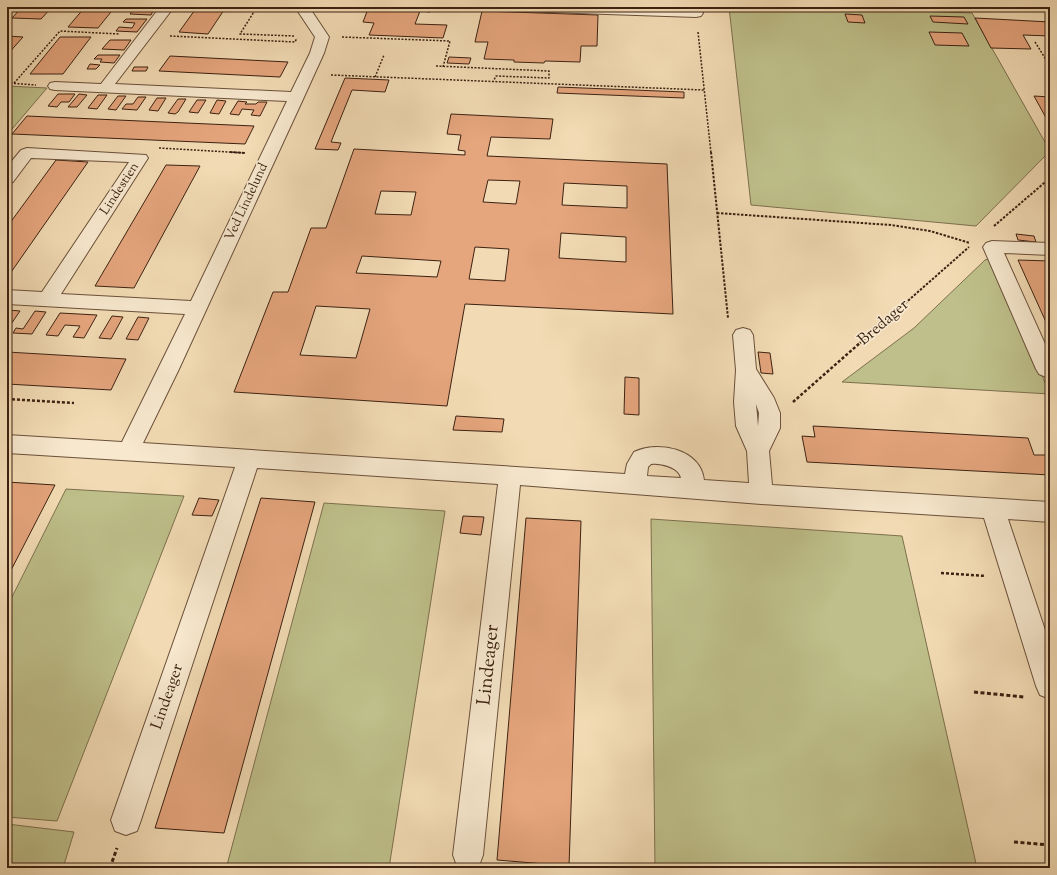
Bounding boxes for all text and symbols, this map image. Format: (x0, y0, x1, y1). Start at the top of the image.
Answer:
street label: Lindestien (96, 159, 144, 219)
street label: Ved Lindelund (221, 160, 273, 244)
street label: Bredager (853, 294, 915, 352)
street label: Lindeager (471, 623, 507, 707)
street label: Lindeager (146, 661, 190, 733)

